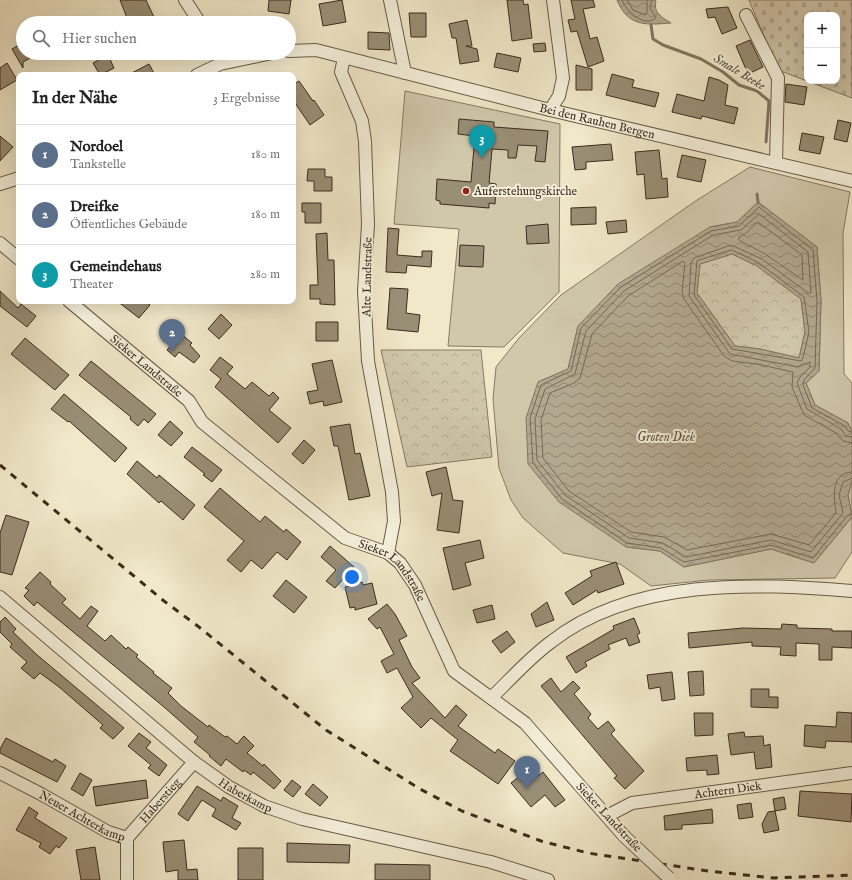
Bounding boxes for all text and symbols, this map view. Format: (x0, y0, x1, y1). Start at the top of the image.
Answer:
map controls (804, 12, 840, 84)
button: + (804, 12, 840, 48)
search box (16, 16, 296, 60)
icon: search (30, 27, 52, 49)
text: Hier suchen (62, 29, 137, 48)
button: − (804, 48, 840, 84)
water label: Smale Beeke (710, 50, 769, 95)
text: In der Nähe (32, 88, 117, 109)
text: 3 Ergebnisse (213, 90, 280, 107)
street label: Bei den Rauhen Bergen (538, 101, 657, 143)
pin: 3 (469, 125, 495, 158)
text: Nordoel (70, 137, 123, 156)
text: 1 (43, 146, 47, 163)
text: 180 m (251, 146, 280, 163)
text: Tankstelle (70, 156, 126, 173)
place label: Auferstehungskirche (473, 184, 578, 199)
marker: Auferstehungskirche (461, 186, 471, 196)
text: Dreifke (70, 197, 119, 216)
text: 2 (42, 206, 48, 223)
text: 180 m (251, 206, 280, 223)
text: Öffentliches Gebäude (70, 216, 187, 233)
street label: Alte Landstraße (359, 237, 376, 318)
text: Gemeindehaus (70, 257, 162, 276)
text: 3 (43, 266, 47, 283)
text: 280 m (250, 266, 280, 283)
text: Theater (70, 276, 113, 293)
pin: 2 (159, 319, 185, 352)
street label: Sieker Landstraße (107, 332, 186, 401)
water label: Groten Diek (637, 429, 696, 446)
street label: Sieker Landstraße (357, 536, 429, 604)
your location (342, 567, 362, 587)
pin: 1 (514, 756, 540, 789)
street label: Haberstieg (137, 775, 185, 827)
street label: Haberkamp (215, 775, 274, 817)
street label: Achtern Diek (693, 778, 763, 803)
street label: Sieker Landstraße (573, 779, 645, 856)
street label: Neuer Achterkamp (36, 788, 127, 846)

